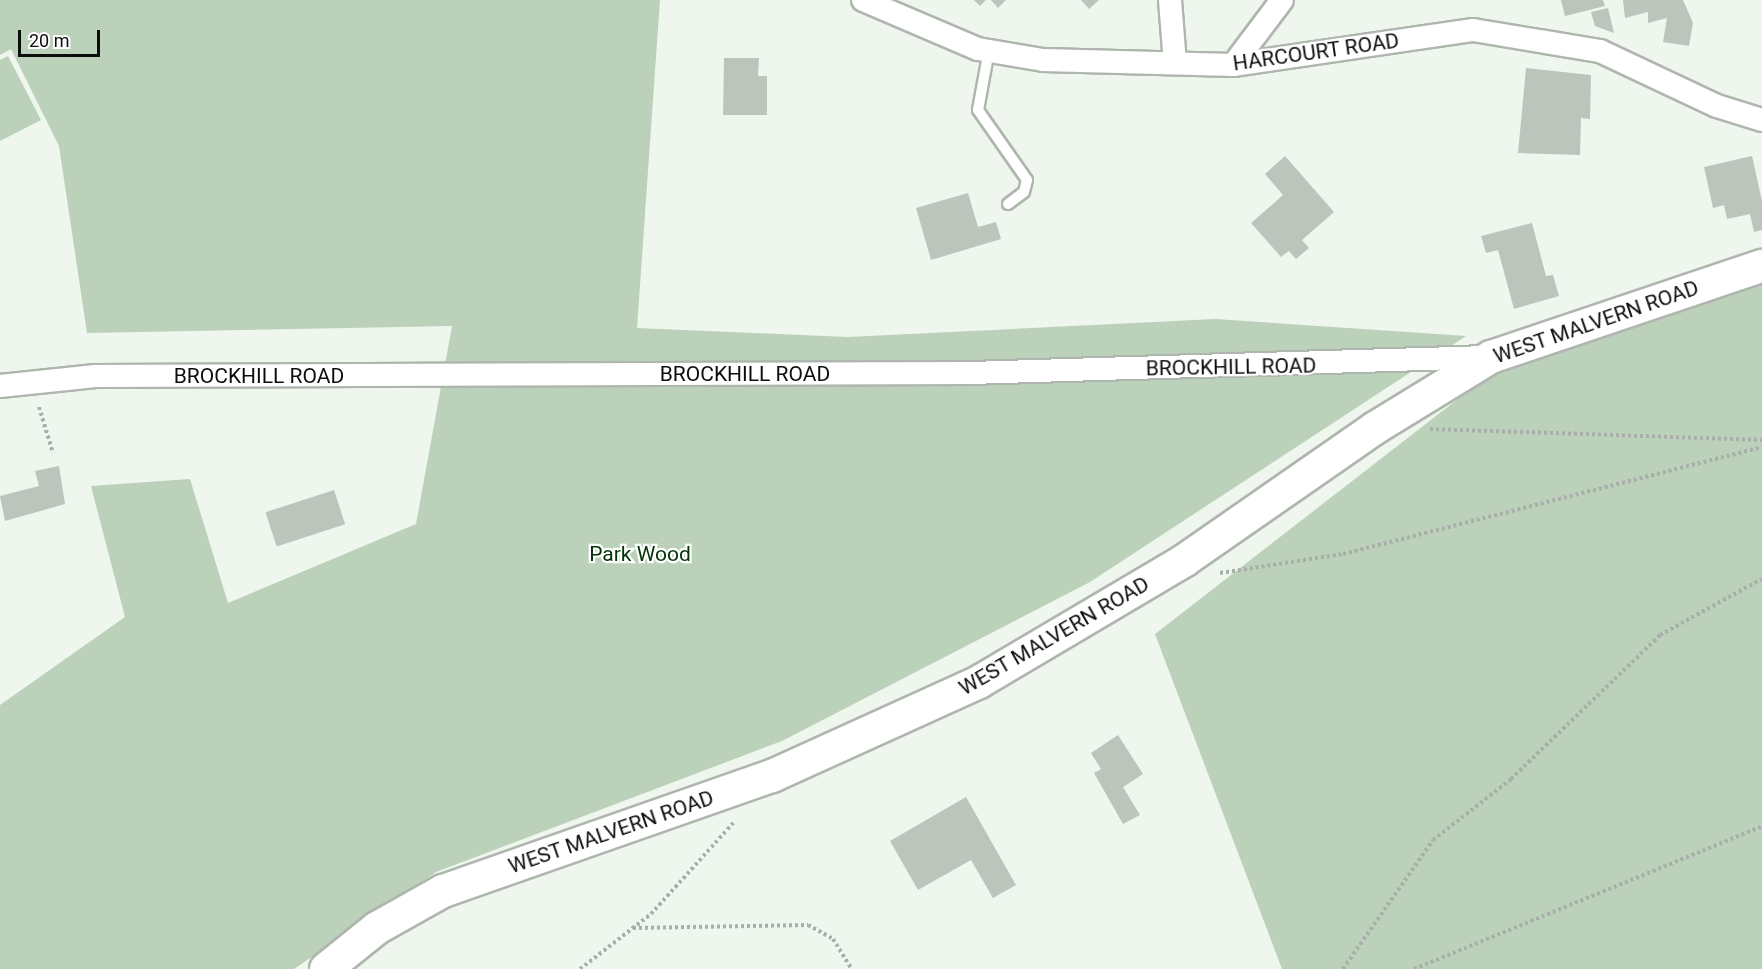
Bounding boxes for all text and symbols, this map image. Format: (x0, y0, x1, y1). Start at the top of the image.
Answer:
scale bar (21, 18, 104, 56)
street label: HARCOURT ROAD (1231, 28, 1401, 76)
text: 20 m (29, 30, 69, 51)
street label: WEST MALVERN ROAD (1490, 275, 1702, 369)
street label: BROCKHILL ROAD (1146, 353, 1316, 381)
street label: BROCKHILL ROAD (660, 361, 830, 387)
street label: BROCKHILL ROAD (174, 363, 344, 389)
park label: Park Wood (589, 541, 691, 567)
street label: WEST MALVERN ROAD (954, 571, 1154, 701)
street label: WEST MALVERN ROAD (505, 785, 717, 879)

